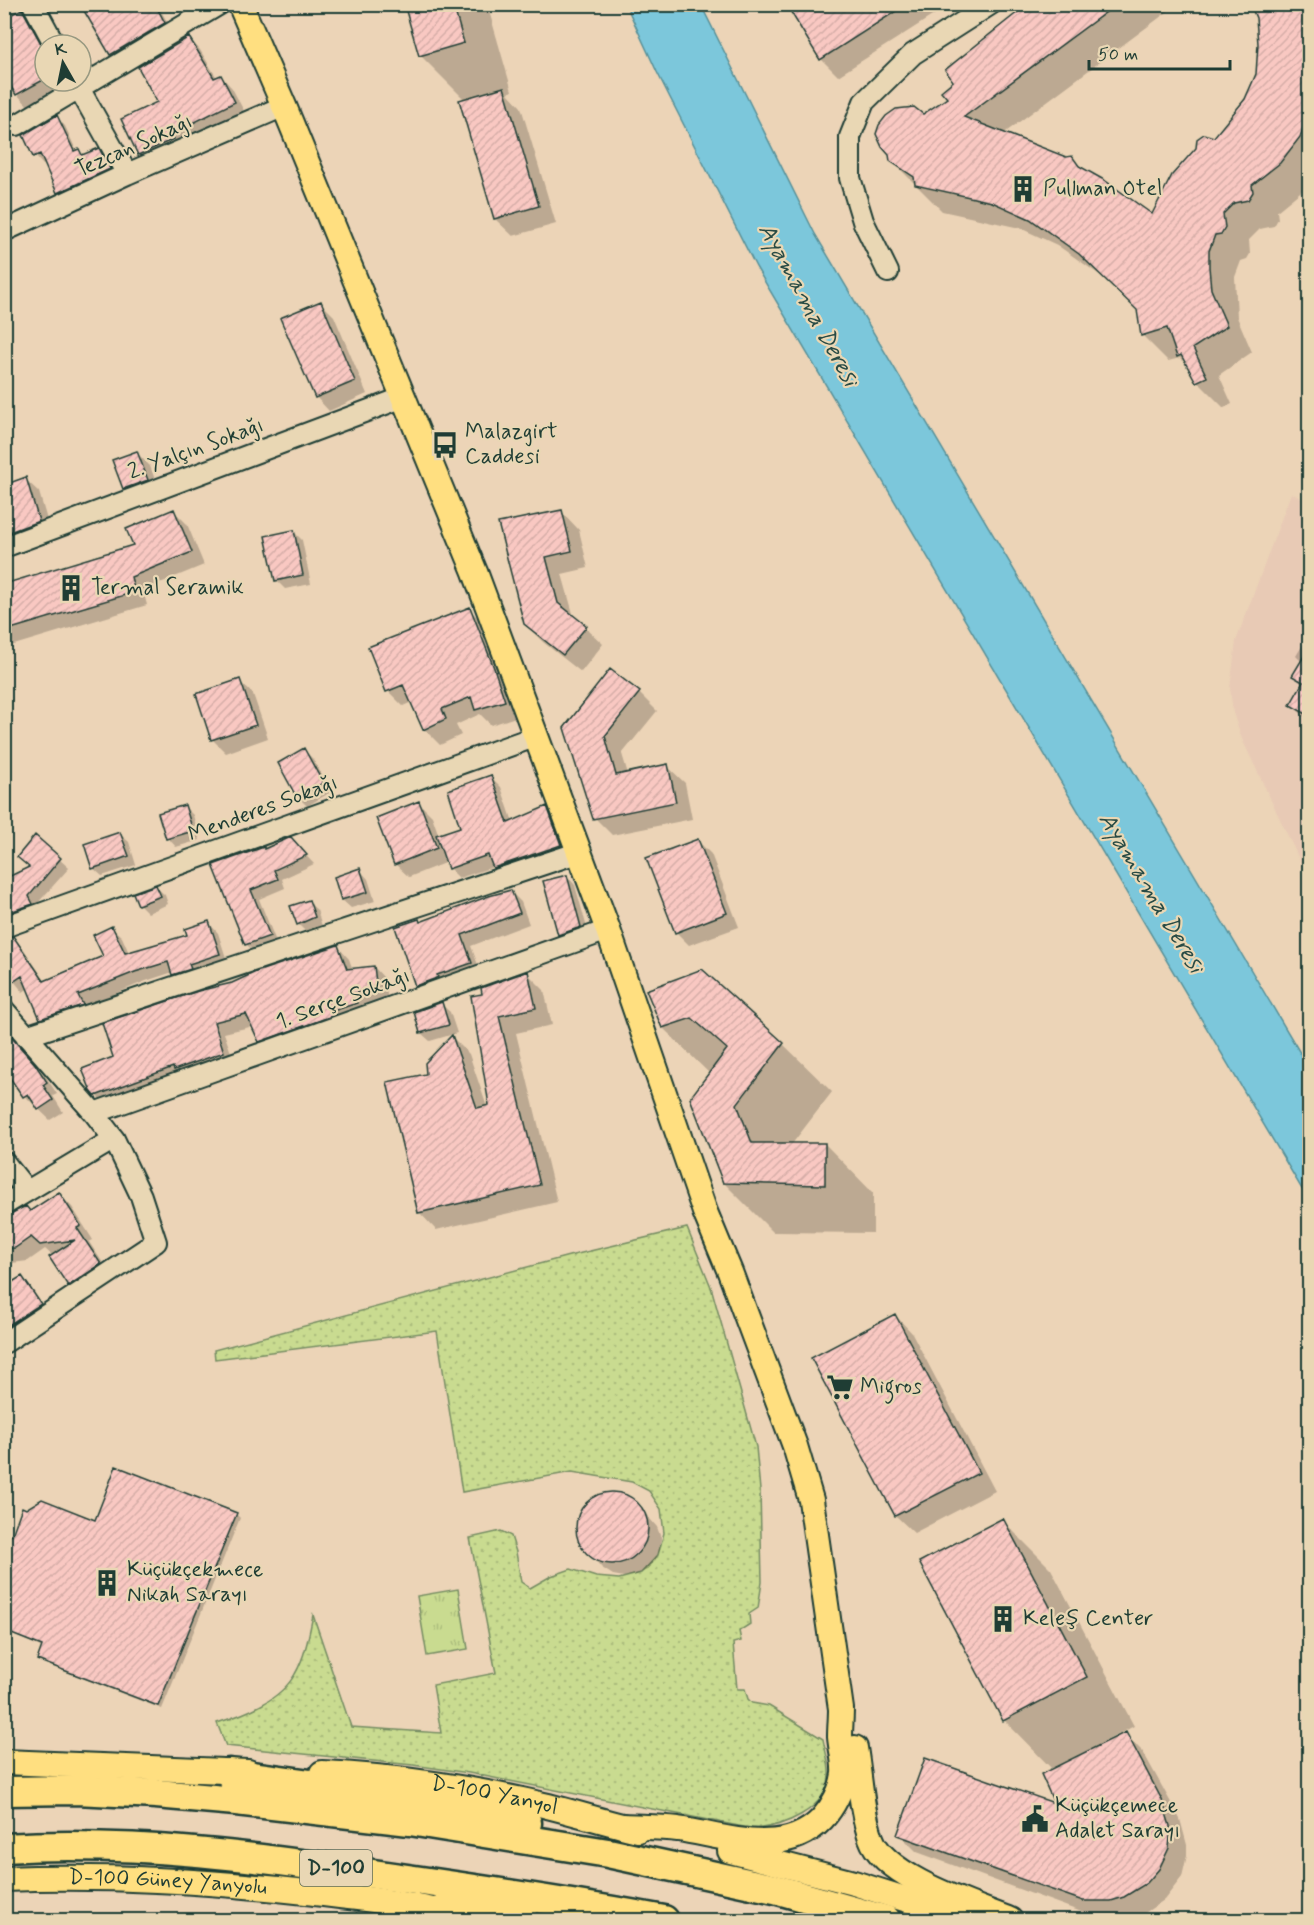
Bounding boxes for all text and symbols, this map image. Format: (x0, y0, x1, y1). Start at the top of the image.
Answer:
north arrow (33, 33, 93, 93)
scale bar (1089, 33, 1230, 71)
text: K (54, 38, 69, 61)
text: 50 m (1098, 43, 1138, 67)
street label: Tezcan Sokağı (71, 108, 198, 185)
building icon: Pullman Otel (1008, 174, 1038, 204)
place label: Pullman Otel (1043, 175, 1162, 203)
water label: Ayamama Deresi (750, 218, 867, 394)
street label: 2. Yalçın Sokağı (124, 411, 268, 487)
place label: Malazgirt Caddesi (465, 418, 558, 471)
bus stop icon: Malazgirt Caddesi (430, 430, 460, 460)
building icon: Termal Seramik (56, 573, 86, 603)
place label: Termal Seramik (91, 574, 244, 602)
street label: Menderes Sokağı (184, 769, 342, 850)
water label: Ayamama Deresi (1091, 807, 1213, 981)
street label: 1. Serçe Sokağı (272, 962, 414, 1037)
supermarket icon: Migros (825, 1372, 855, 1402)
place label: Migros (860, 1373, 922, 1404)
place label: Küçükçekmece Nikah Sarayı (127, 1556, 263, 1609)
building icon: Küçükçekmece Nikah Sarayı (92, 1568, 122, 1598)
building icon: Keleş Center (988, 1604, 1018, 1634)
place label: Keleş Center (1023, 1605, 1153, 1633)
street label: D-100 Yanyol (429, 1770, 561, 1822)
place label: Küçükçemece Adalet Sarayı (1055, 1792, 1180, 1845)
public building icon: Küçükçemece Adalet Sarayı (1020, 1804, 1050, 1834)
road number: D-100 (300, 1850, 372, 1886)
street label: D-100 Güney Yanyolu (69, 1864, 268, 1902)

